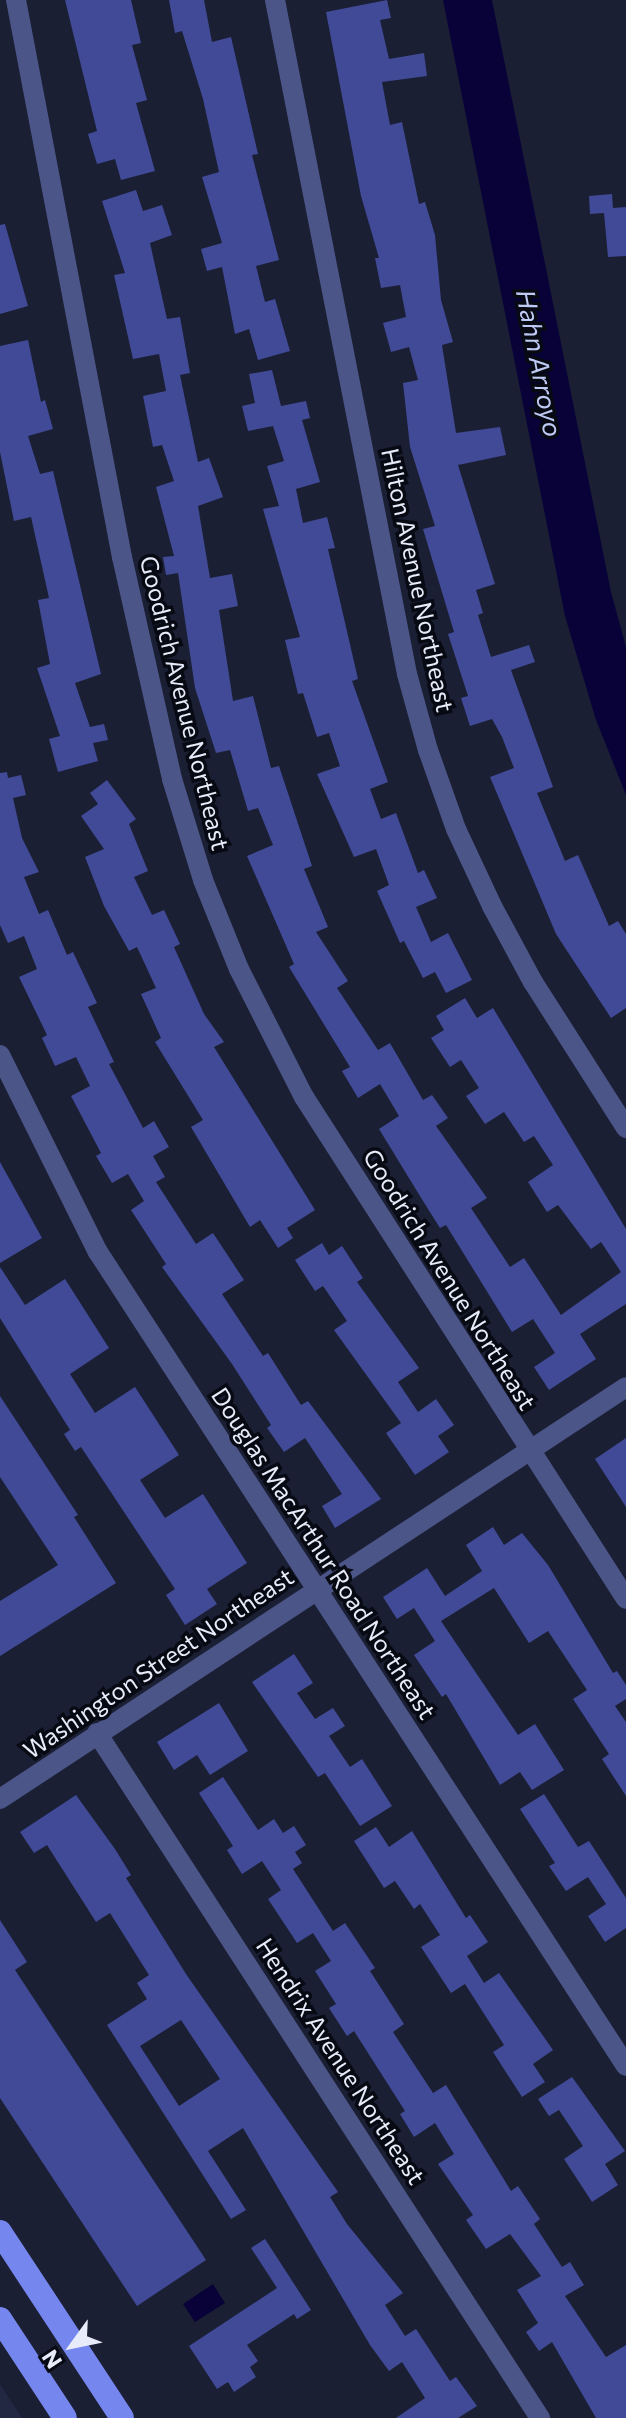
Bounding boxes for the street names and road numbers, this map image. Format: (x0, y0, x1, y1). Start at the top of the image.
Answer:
street label: Hilton Avenue Northeast (376, 446, 460, 714)
street label: Goodrich Avenue Northeast (134, 553, 236, 853)
street label: Goodrich Avenue Northeast (358, 1143, 542, 1415)
street label: Douglas MacArthur Road Northeast (206, 1382, 442, 1724)
street label: Washington Street Northeast (17, 1562, 299, 1764)
street label: Hendrix Avenue Northeast (251, 1933, 431, 2189)

